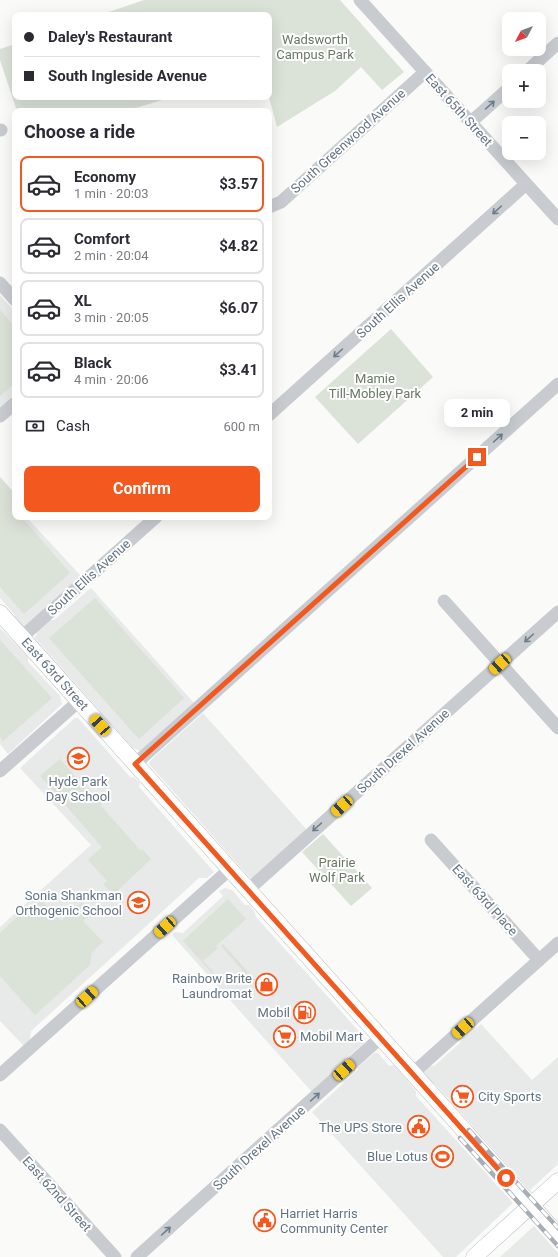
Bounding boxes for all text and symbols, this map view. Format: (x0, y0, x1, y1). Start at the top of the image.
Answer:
north arrow (502, 12, 546, 56)
map controls (502, 12, 546, 160)
text: Daley's Restaurant (48, 28, 172, 46)
park label: Wadsworth Campus Park (276, 32, 354, 62)
button: + (502, 64, 546, 108)
text: South Ingleside Avenue (48, 67, 207, 85)
street label: East 65th Street (423, 71, 495, 149)
street label: South Greenwood Avenue (288, 86, 408, 196)
one-way arrow (485, 100, 495, 110)
button: − (502, 116, 546, 160)
text: Choose a ride (24, 121, 135, 142)
icon: car (26, 166, 62, 202)
text: Economy (74, 168, 136, 186)
text: $3.57 (219, 175, 258, 193)
text: 1 min · 20:03 (74, 186, 149, 201)
one-way arrow (492, 206, 503, 215)
icon: car (26, 228, 62, 264)
text: Comfort (74, 230, 130, 248)
text: $4.82 (219, 237, 258, 255)
text: 2 min · 20:04 (74, 248, 149, 263)
street label: South Ellis Avenue (353, 259, 443, 341)
icon: car (26, 290, 62, 326)
text: XL (74, 292, 92, 310)
text: $6.07 (219, 299, 258, 317)
text: 3 min · 20:05 (74, 310, 149, 325)
one-way arrow (333, 349, 343, 358)
icon: car (26, 352, 62, 388)
text: Black (74, 354, 111, 372)
text: $3.41 (219, 361, 258, 379)
park label: Mamie Till-Mobley Park (329, 371, 422, 401)
text: 4 min · 20:06 (74, 372, 149, 387)
callout: 2 min (444, 399, 510, 427)
text: 2 min (461, 405, 493, 420)
icon: cash (24, 415, 46, 437)
text: Cash (56, 417, 90, 435)
text: 600 m (223, 419, 260, 434)
one-way arrow (492, 434, 503, 443)
route end (468, 448, 486, 466)
button: Confirm (24, 466, 260, 512)
street label: South Ellis Avenue (44, 536, 134, 618)
one-way arrow (524, 633, 534, 643)
street label: East 63rd Street (19, 635, 91, 713)
car (487, 652, 513, 676)
street label: South Drexel Avenue (354, 706, 452, 796)
car (88, 712, 112, 738)
school or university icon: Hyde Park Day School (65, 746, 91, 772)
place label: Hyde Park Day School (46, 774, 110, 804)
car (329, 794, 355, 818)
one-way arrow (312, 823, 323, 832)
park label: Prairie Wolf Park (309, 855, 365, 885)
street label: East 63rd Place (449, 861, 521, 939)
place label: Sonia Shankman Orthogenic School (15, 888, 122, 918)
school or university icon: Sonia Shankman Orthogenic School (125, 889, 151, 915)
car (152, 915, 178, 939)
place label: Rainbow Brite Laundromat (172, 971, 252, 1001)
shop icon: Rainbow Brite Laundromat (254, 972, 280, 998)
car (74, 985, 100, 1009)
fuel station icon: Mobil (292, 999, 318, 1025)
place label: Mobil (258, 1005, 290, 1020)
car (450, 1016, 476, 1040)
supermarket icon: Mobil Mart (271, 1023, 297, 1049)
place label: Mobil Mart (300, 1029, 363, 1044)
car (331, 1058, 357, 1082)
supermarket icon: City Sports (450, 1083, 476, 1109)
place label: City Sports (478, 1089, 542, 1104)
one-way arrow (309, 1093, 319, 1102)
street label: South Drexel Avenue (210, 1103, 308, 1193)
public building icon: The UPS Store (405, 1114, 431, 1140)
place label: The UPS Store (319, 1120, 402, 1135)
sports icon: Blue Lotus (430, 1143, 456, 1169)
place label: Blue Lotus (367, 1149, 428, 1164)
street label: East 62nd Street (20, 1154, 94, 1234)
route start (497, 1169, 515, 1187)
place label: Harriet Harris Community Center (280, 1206, 388, 1236)
public building icon: Harriet Harris Community Center (252, 1207, 278, 1233)
one-way arrow (161, 1226, 171, 1236)

